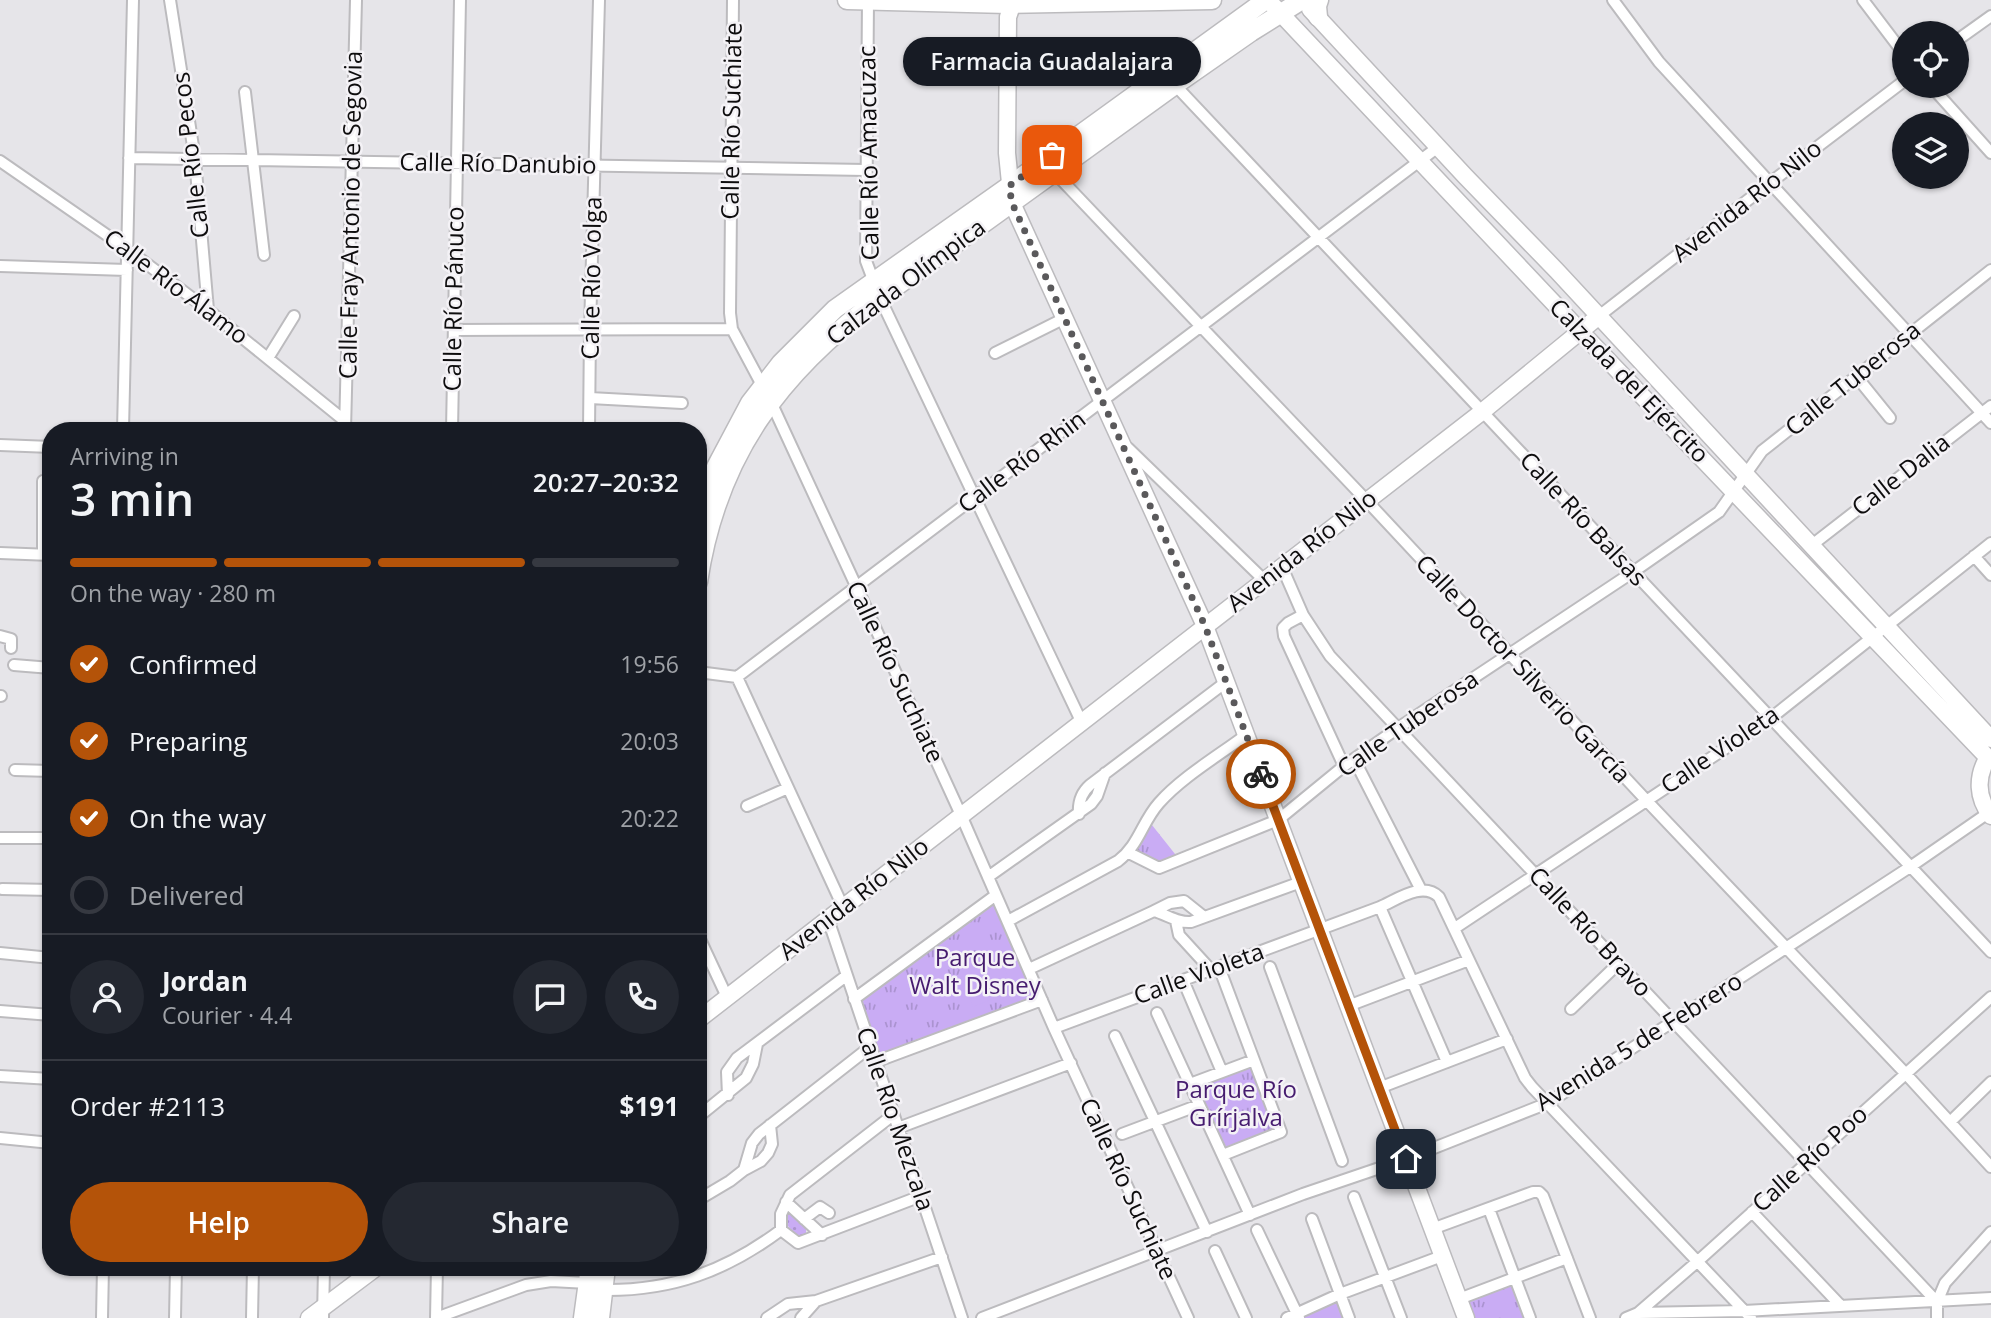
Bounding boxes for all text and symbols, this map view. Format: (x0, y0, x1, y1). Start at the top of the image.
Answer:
map controls (1892, 21, 1969, 189)
button: locate (1892, 21, 1969, 98)
street label: Calle Río Suchiate (712, 22, 749, 220)
callout: Farmacia Guadalajara (903, 36, 1201, 85)
street label: Calle Río Amacuzac (849, 45, 886, 261)
text: Farmacia Guadalajara (930, 45, 1174, 77)
street label: Calle Fray Antonio de Segovia (330, 51, 369, 379)
street label: Calle Río Pecos (163, 70, 216, 240)
button: layers (1892, 112, 1969, 189)
pin (1022, 125, 1082, 185)
street label: Avenida Río Nilo (1664, 131, 1828, 269)
icon: bag (1033, 136, 1071, 174)
street label: Calle Río Danubio (399, 144, 597, 181)
street label: Calle Río Volga (573, 196, 608, 360)
street label: Calle Río Pánuco (434, 206, 471, 392)
street label: Calzada Olímpica (819, 210, 992, 352)
street label: Calle Río Álamo (98, 221, 256, 351)
street label: Calzada del Ejército (1543, 290, 1717, 469)
street label: Calle Tuberosa (1777, 313, 1927, 443)
street label: Calle Río Rhin (950, 402, 1092, 520)
street label: Calle Dalia (1844, 425, 1956, 523)
text: Arriving in (70, 440, 179, 472)
street label: Calle Río Balsas (1513, 443, 1655, 592)
text: 20:27–20:32 (533, 464, 679, 500)
text: 3 min (70, 467, 194, 529)
street label: Avenida Río Nilo (1219, 481, 1383, 619)
street label: Calle Doctor Silverio García (1409, 546, 1639, 789)
street label: Calle Río Suchiate (840, 575, 953, 768)
text: On the way · 280 m (70, 577, 276, 609)
icon: check (70, 645, 108, 683)
text: Confirmed (129, 646, 257, 682)
text: 19:56 (620, 648, 679, 680)
street label: Calle Tuberosa (1330, 662, 1484, 784)
street label: Calle Violeta (1653, 697, 1785, 801)
icon: check (70, 722, 108, 760)
text: Preparing (129, 723, 247, 759)
text: 20:03 (620, 725, 679, 757)
courier (1226, 739, 1296, 809)
icon: bike (1242, 755, 1280, 793)
icon: check (70, 799, 108, 837)
text: On the way (129, 800, 266, 836)
text: 20:22 (620, 802, 679, 834)
street label: Avenida Río Nilo (771, 829, 935, 967)
street label: Calle Río Bravo (1522, 859, 1660, 1003)
text: Delivered (129, 877, 244, 913)
street label: Calle Violeta (1129, 934, 1268, 1011)
park label: Parque Walt Disney (909, 940, 1042, 1001)
button: person (70, 960, 144, 1034)
button: chat (513, 960, 587, 1034)
button: phone (605, 960, 679, 1034)
text: Jordan (162, 963, 248, 999)
street label: Avenida 5 de Febrero (1528, 964, 1748, 1118)
text: Courier · 4.4 (162, 999, 292, 1031)
street label: Calle Río Mezcala (850, 1022, 943, 1215)
park label: Parque Río Grírjalva (1175, 1072, 1297, 1133)
text: Order #2113 (70, 1088, 225, 1124)
text: $191 (620, 1088, 679, 1124)
street label: Calle Río Suchiate (1073, 1092, 1186, 1285)
street label: Calle Río Poo (1744, 1097, 1874, 1219)
pin (1376, 1129, 1436, 1189)
icon: home (1387, 1140, 1425, 1178)
button: Help (70, 1182, 368, 1262)
button: Share (382, 1182, 679, 1262)

